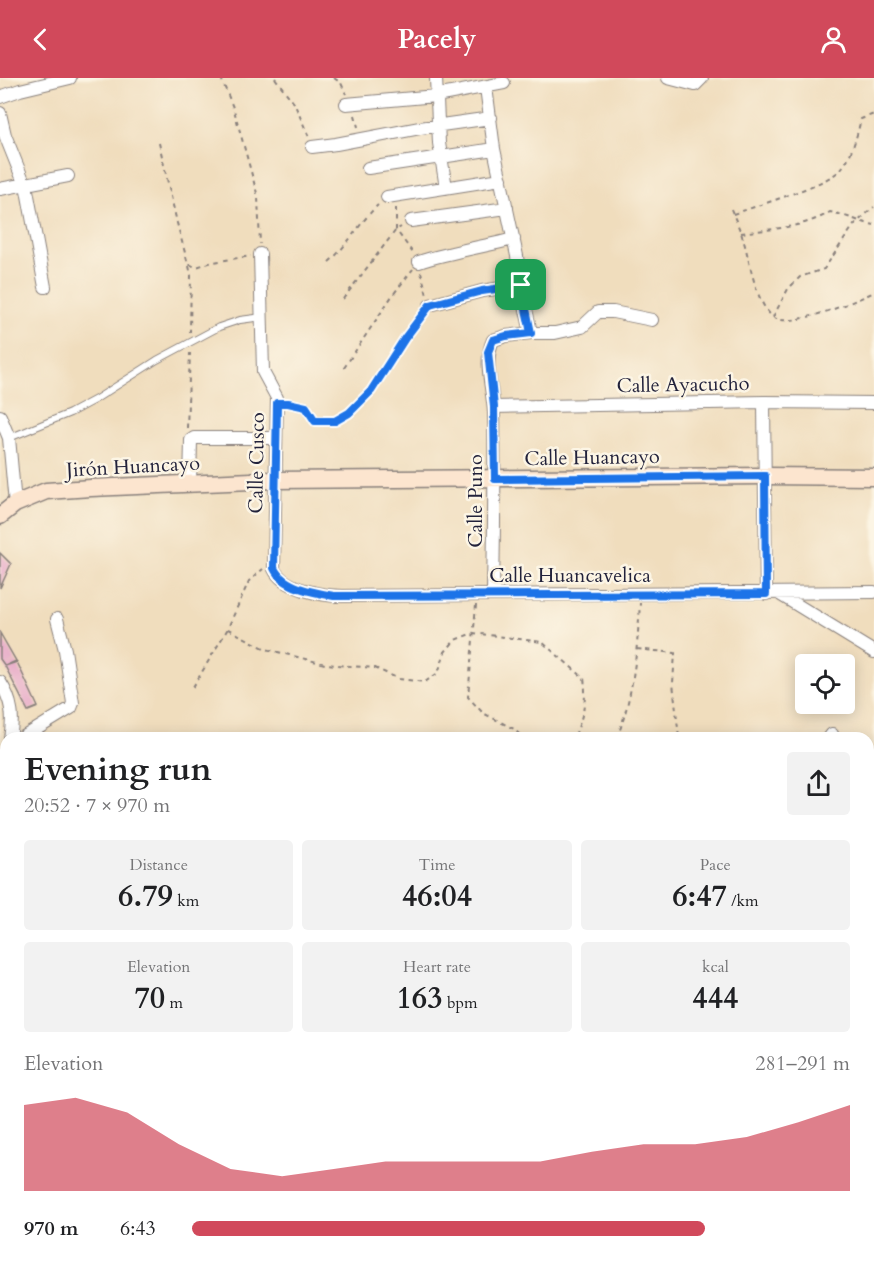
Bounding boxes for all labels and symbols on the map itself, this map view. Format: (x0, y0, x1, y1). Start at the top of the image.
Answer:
pin (495, 259, 546, 310)
street label: Calle Ayacucho (616, 370, 750, 399)
street label: Calle Cusco (242, 412, 271, 514)
street label: Calle Huancayo (524, 443, 660, 472)
street label: Jirón Huancayo (62, 449, 201, 484)
street label: Calle Puno (462, 454, 489, 548)
street label: Calle Huancavelica (489, 562, 651, 589)

